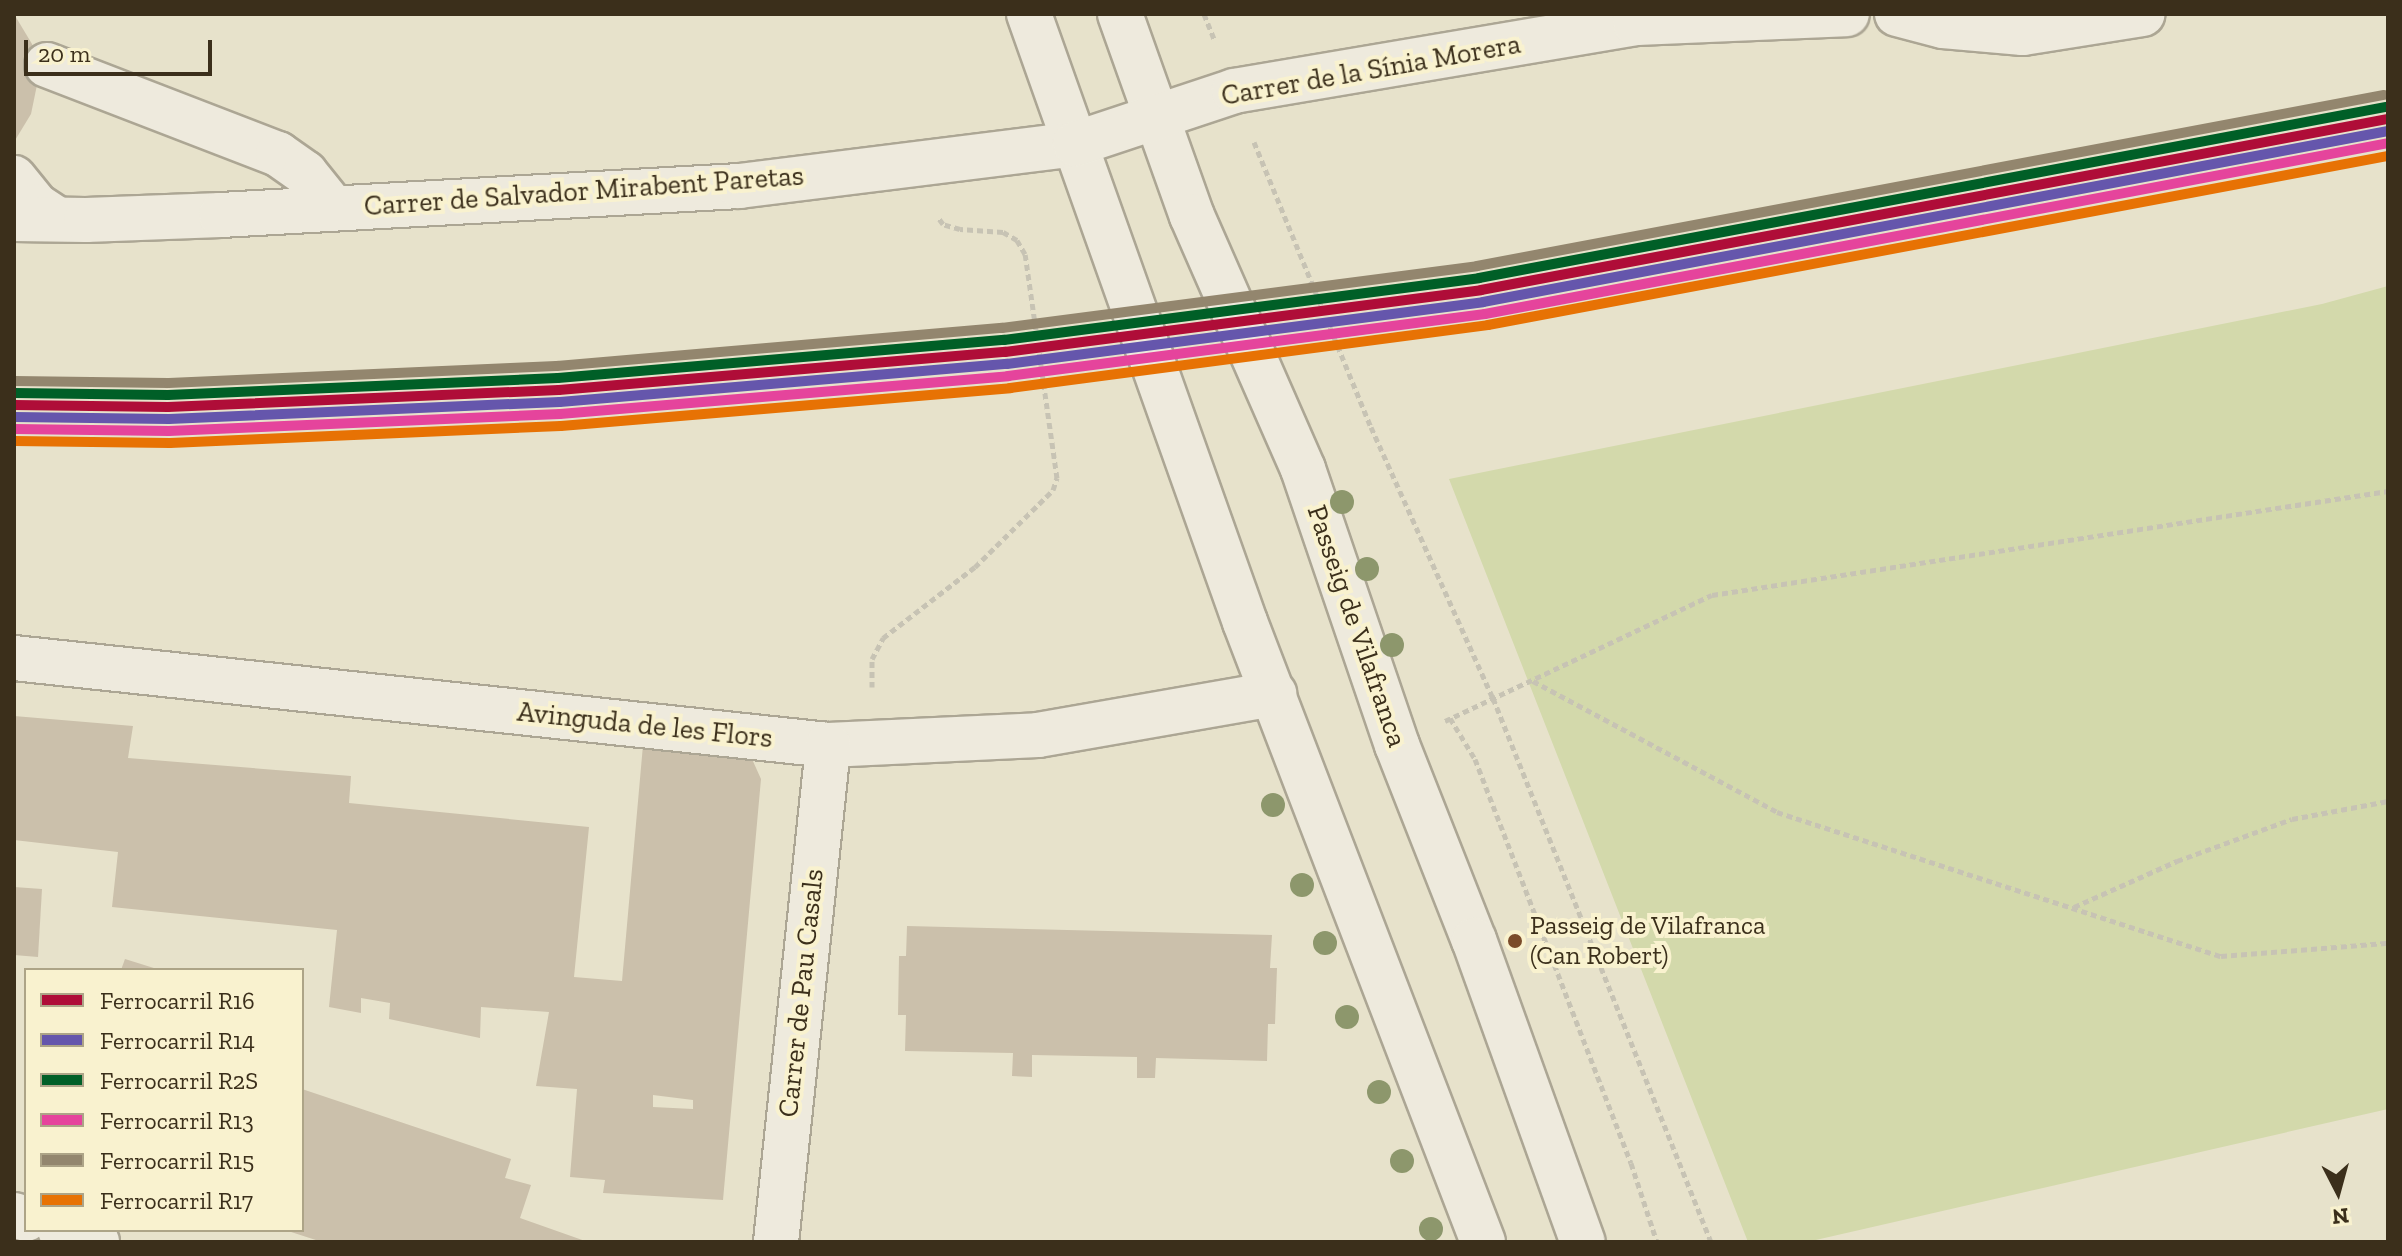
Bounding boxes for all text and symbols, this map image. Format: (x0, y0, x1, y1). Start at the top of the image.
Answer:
scale bar (28, 24, 216, 74)
street label: Carrer de la Sínia Morera (1219, 27, 1523, 113)
text: 20 m (38, 39, 90, 68)
street label: Carrer de Salvador Mirabent Paretas (363, 159, 805, 223)
street label: Passeig de Vilafranca (1300, 500, 1414, 752)
street label: Avinguda de les Flors (516, 695, 774, 755)
street label: Carrer de Pau Casals (771, 867, 831, 1119)
place label: Passeig de Vilafranca (Can Robert) (1530, 910, 1766, 972)
marker: Passeig de Vilafranca (Can Robert) (1507, 933, 1523, 949)
legend (24, 968, 304, 1232)
text: Ferrocarril R16 (100, 986, 255, 1015)
text: Ferrocarril R14 (100, 1026, 255, 1055)
text: Ferrocarril R2S (100, 1066, 258, 1095)
text: Ferrocarril R13 (100, 1106, 254, 1135)
text: Ferrocarril R15 (100, 1146, 254, 1175)
north arrow (2298, 1152, 2378, 1232)
text: Ferrocarril R17 (100, 1186, 253, 1215)
text: N (2331, 1202, 2350, 1231)

